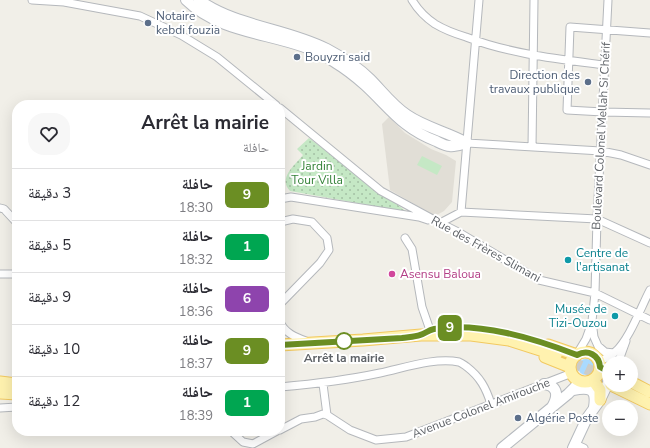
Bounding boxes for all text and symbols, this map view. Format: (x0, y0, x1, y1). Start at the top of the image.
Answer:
place label: Notaire kebdi fouzia (156, 8, 220, 38)
marker: Notaire kebdi fouzia (143, 18, 153, 28)
street label: Boulevard Colonel Mellah Si Chérif (588, 41, 614, 230)
place label: Bouyzri said (305, 49, 370, 65)
marker: Bouyzri said (292, 52, 302, 62)
place label: Direction des travaux publique (490, 67, 580, 97)
marker: Direction des travaux publique (583, 77, 593, 87)
text: Arrêt la mairie (141, 110, 269, 136)
button: heart (28, 113, 70, 155)
text: حافلة (243, 139, 269, 157)
park label: Jardin Tour Villa (291, 158, 343, 188)
text: حافلة (182, 174, 213, 194)
text: 3 دقيقة (28, 183, 71, 203)
text: 9 (243, 185, 251, 204)
text: 18:30 (179, 199, 213, 217)
street label: Rue des Frères Slimani (428, 212, 544, 286)
text: حافلة (182, 226, 213, 246)
text: 5 دقيقة (28, 235, 71, 255)
text: 1 (243, 237, 251, 256)
place label: Centre de l'artisanat (576, 245, 630, 275)
text: 18:32 (179, 251, 213, 269)
marker: Centre de l'artisanat (563, 255, 573, 265)
place label: Asensu Baloua (400, 266, 481, 282)
marker: Asensu Baloua (387, 269, 397, 279)
text: حافلة (182, 278, 213, 298)
text: 9 دقيقة (28, 287, 71, 307)
text: 6 (243, 289, 251, 308)
place label: Musée de Tizi-Ouzou (549, 301, 607, 331)
text: 18:36 (179, 303, 213, 321)
marker: Musée de Tizi-Ouzou (610, 311, 620, 321)
line badge: 9 (437, 315, 463, 341)
text: 9 (446, 318, 454, 337)
text: حافلة (182, 330, 213, 350)
marker: Arrêt la mairie (335, 332, 353, 350)
text: 10 دقيقة (28, 339, 80, 359)
text: 9 (243, 341, 251, 360)
place label: Arrêt la mairie (304, 350, 385, 366)
text: 18:37 (179, 355, 213, 373)
map controls (602, 356, 638, 436)
button: + (602, 356, 638, 392)
street label: Avenue Colonel Amirouche (410, 374, 552, 442)
text: حافلة (182, 382, 213, 402)
text: 12 دقيقة (28, 391, 80, 411)
text: 1 (243, 393, 251, 412)
button: − (602, 400, 638, 436)
text: 18:39 (179, 407, 213, 425)
place label: Algérie Poste (526, 410, 598, 426)
marker: Algérie Poste (513, 413, 523, 423)

